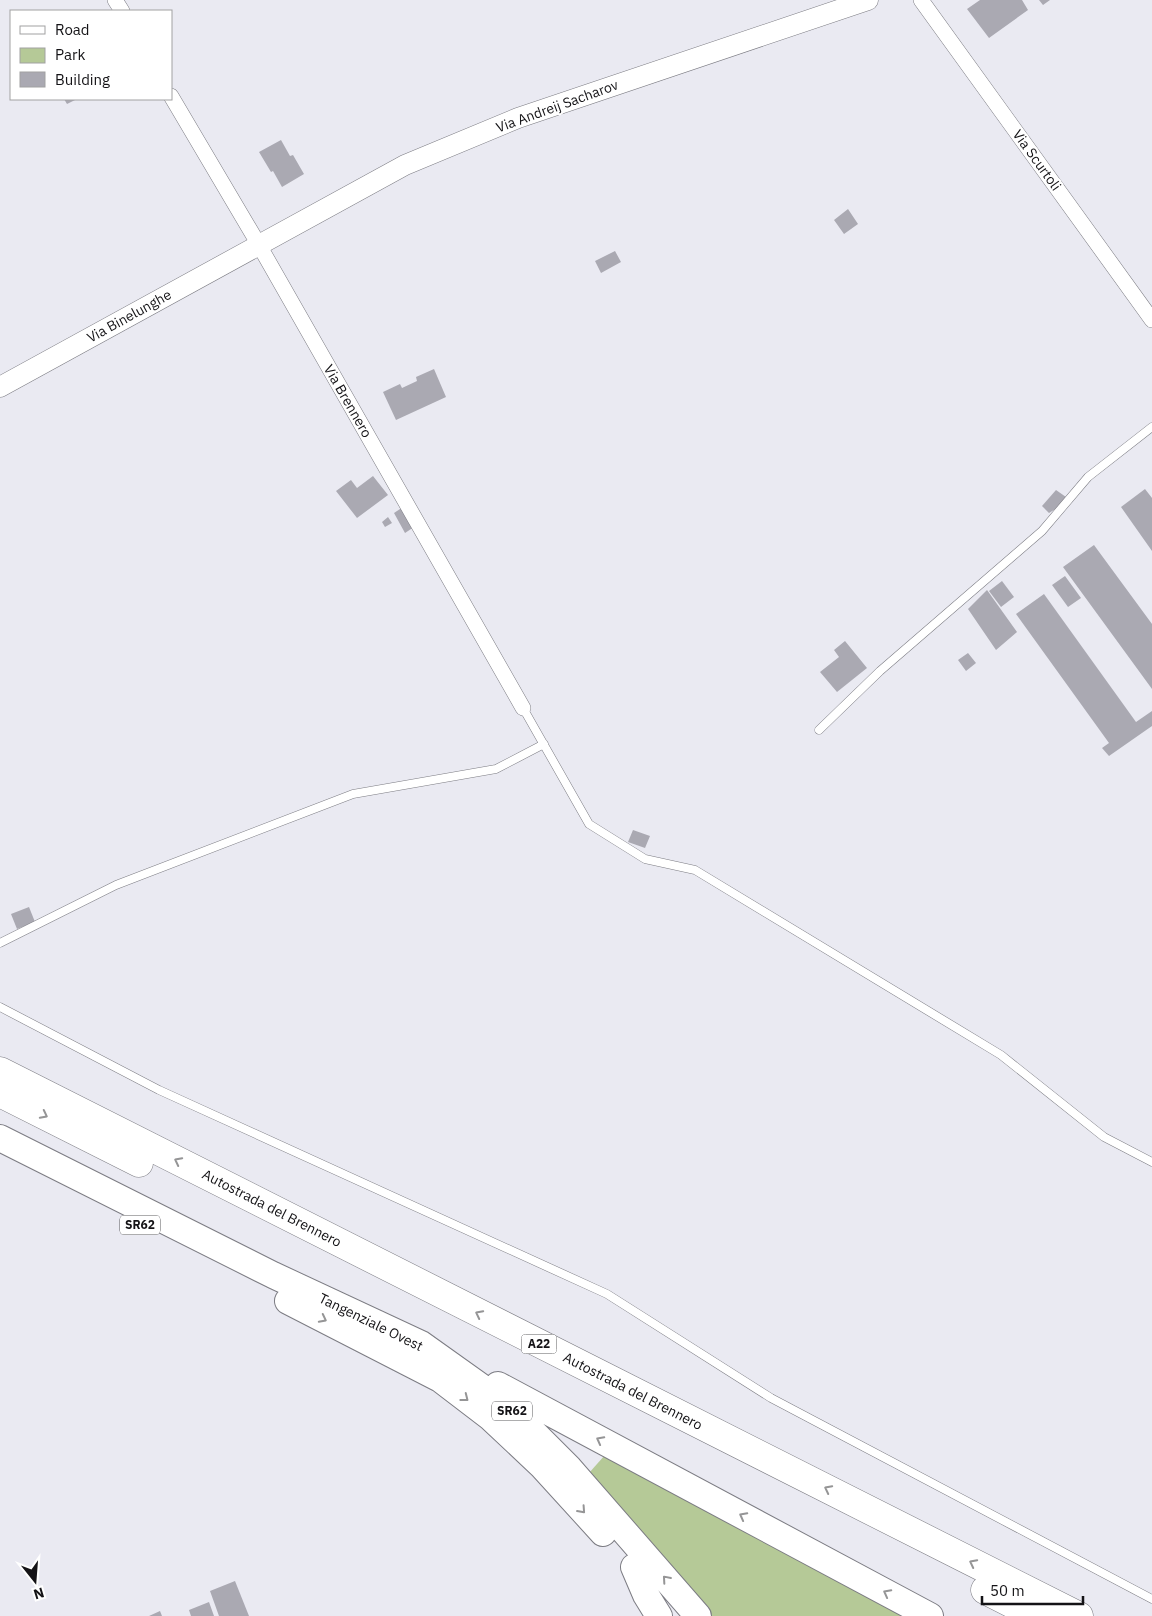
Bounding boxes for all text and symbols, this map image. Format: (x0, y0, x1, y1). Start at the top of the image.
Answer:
legend (10, 10, 172, 100)
text: Road (55, 20, 90, 39)
text: Park (55, 45, 85, 64)
text: Building (55, 70, 110, 89)
street label: Via Andreij Sacharov (493, 76, 621, 136)
street label: Via Scurtoli (1009, 126, 1065, 194)
street label: Via Binelunghe (84, 285, 175, 347)
street label: Via Brennero (320, 361, 376, 441)
one-way arrow (38, 1109, 47, 1119)
one-way arrow (175, 1157, 184, 1167)
street label: Autostrada del Brennero (199, 1165, 345, 1251)
road number: SR62 (120, 1216, 160, 1234)
street label: Tangenziale Ovest (316, 1289, 426, 1355)
one-way arrow (476, 1310, 485, 1320)
one-way arrow (318, 1313, 327, 1323)
road number: A22 (522, 1335, 556, 1354)
street label: Autostrada del Brennero (560, 1348, 706, 1434)
one-way arrow (459, 1392, 469, 1401)
road number: SR62 (492, 1402, 532, 1420)
one-way arrow (596, 1436, 605, 1446)
one-way arrow (824, 1485, 833, 1495)
one-way arrow (576, 1505, 585, 1514)
one-way arrow (740, 1513, 749, 1523)
north arrow (10, 1556, 60, 1606)
one-way arrow (969, 1558, 978, 1569)
scale bar (982, 1574, 1083, 1606)
one-way arrow (663, 1576, 672, 1585)
text: 50 m (990, 1581, 1025, 1600)
text: N (31, 1583, 46, 1604)
one-way arrow (883, 1589, 892, 1599)

